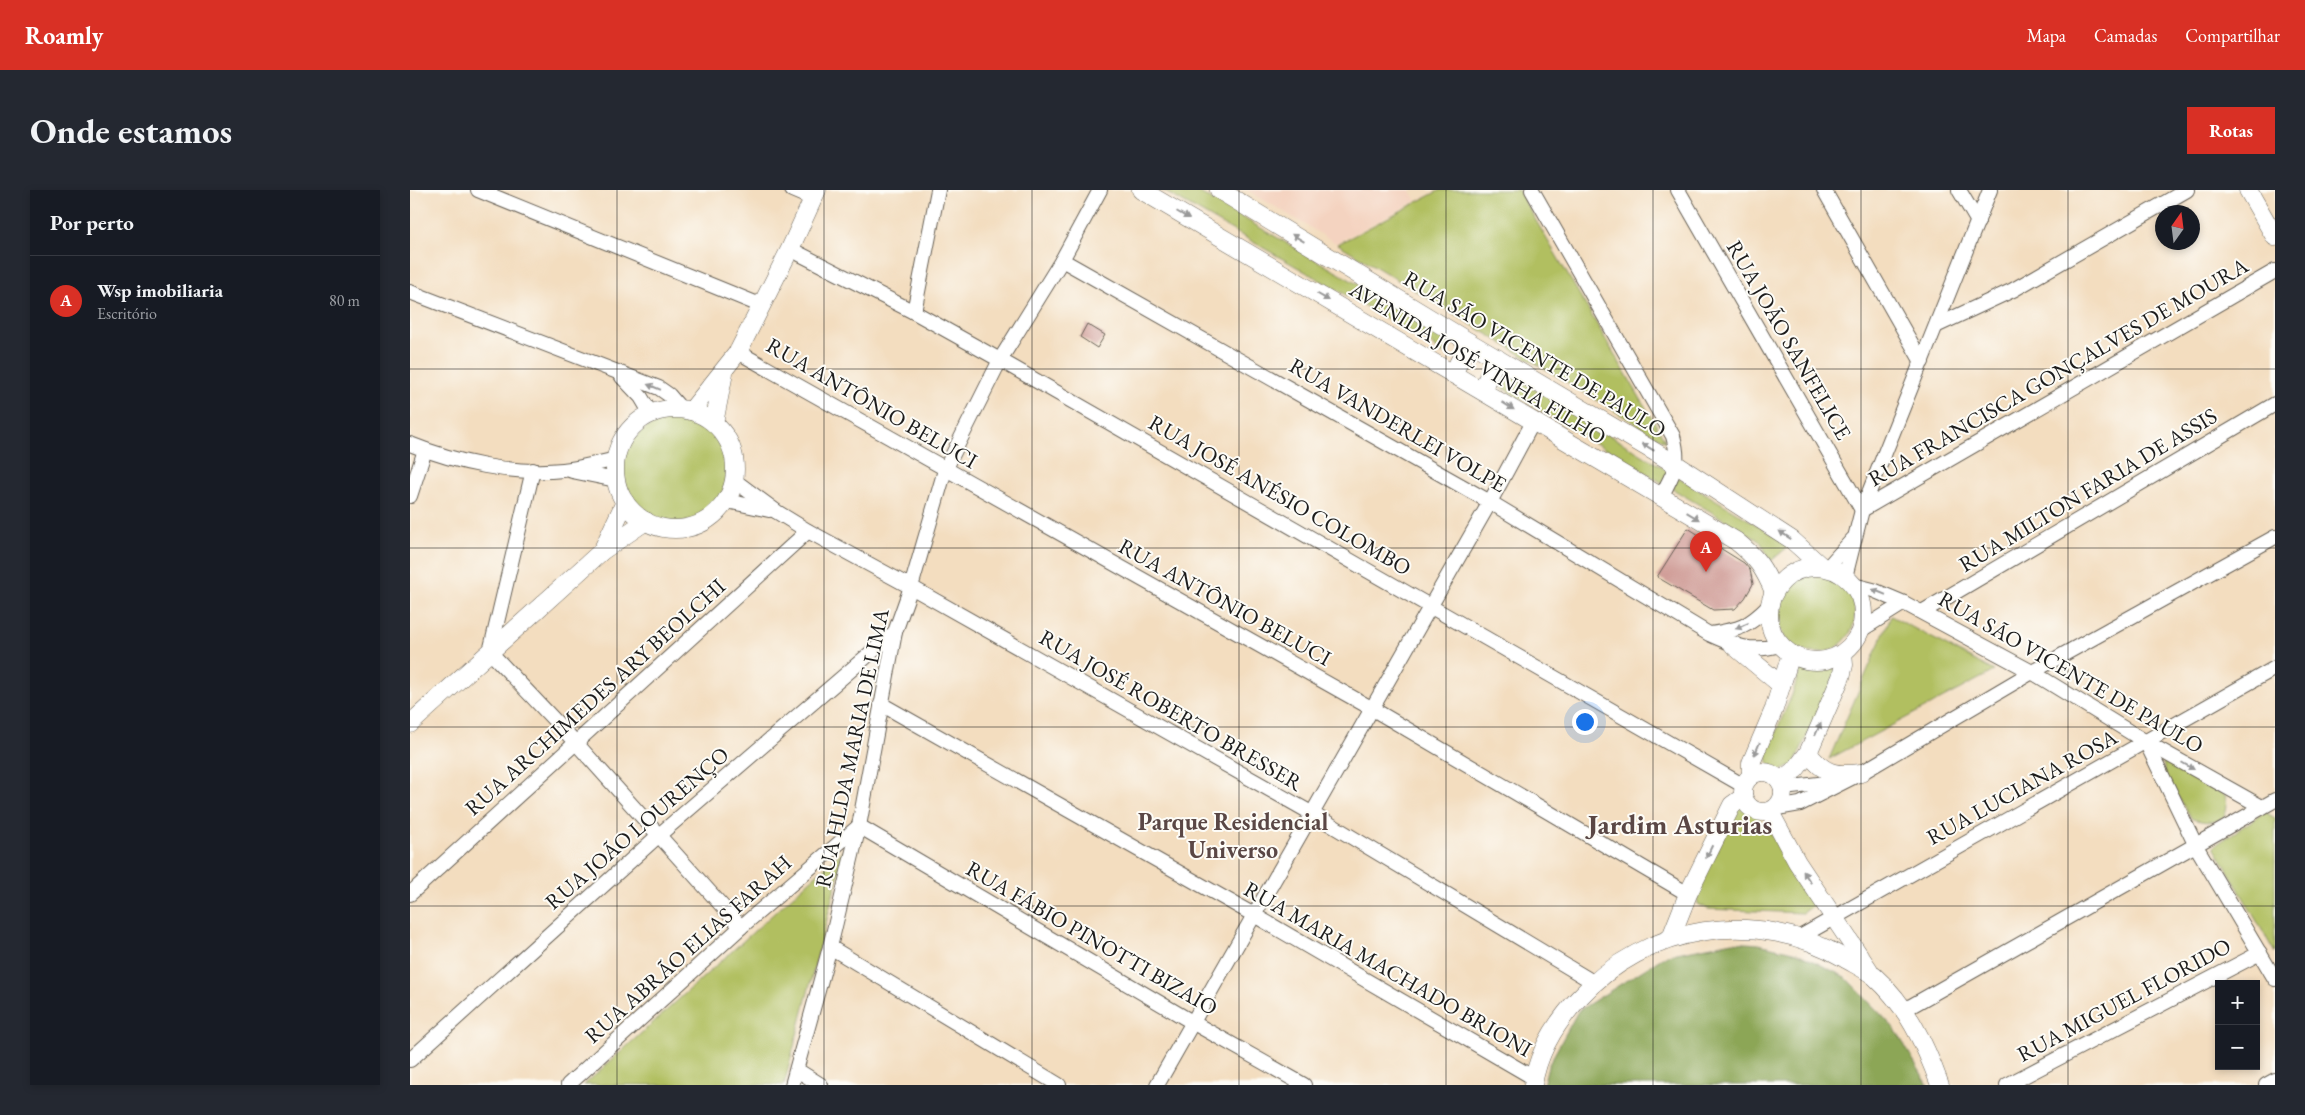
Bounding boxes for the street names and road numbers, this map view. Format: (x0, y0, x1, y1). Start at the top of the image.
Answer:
street label: RUA JOÃO SANFELICE (1720, 235, 1858, 445)
street label: RUA FRANCISCA GONÇALVES DE MOURA (1863, 250, 2254, 493)
street label: RUA SÃO VICENTE DE PAULO (1398, 264, 1672, 444)
street label: AVENIDA JOSÉ VINHA FILHO (1343, 274, 1612, 451)
street label: RUA ANTÔNIO BELUCI (761, 331, 983, 476)
street label: RUA VANDERLEI VOLPE (1284, 351, 1512, 499)
street label: RUA MILTON FARIA DE ASSIS (1954, 401, 2222, 579)
street label: RUA JOSÉ ANÉSIO COLOMBO (1144, 408, 1416, 582)
street label: RUA ANTÔNIO BELUCI (1114, 531, 1337, 673)
street label: RUA ARCHIMEDES ARY BEOLCHI (458, 572, 732, 822)
street label: RUA SÃO VICENTE DE PAULO (1933, 584, 2209, 760)
street label: RUA HLDA MARIA DE LIMA (808, 605, 896, 890)
street label: RUA JOSÉ ROBERTO BRESSER (1034, 623, 1308, 798)
street label: RUA LUCIANA ROSA (1921, 722, 2123, 852)
street label: RUA JOÃO LOURENÇO (539, 740, 735, 916)
street label: RUA ABRÃO ELIAS FARAH (578, 848, 798, 1050)
street label: RUA FÁBIO PINOTTI BIZAIO (961, 854, 1223, 1022)
street label: RUA MARIA MACHADO BRIONI (1239, 874, 1538, 1064)
street label: RUA MIGUEL FLORIDO (2012, 931, 2236, 1069)

